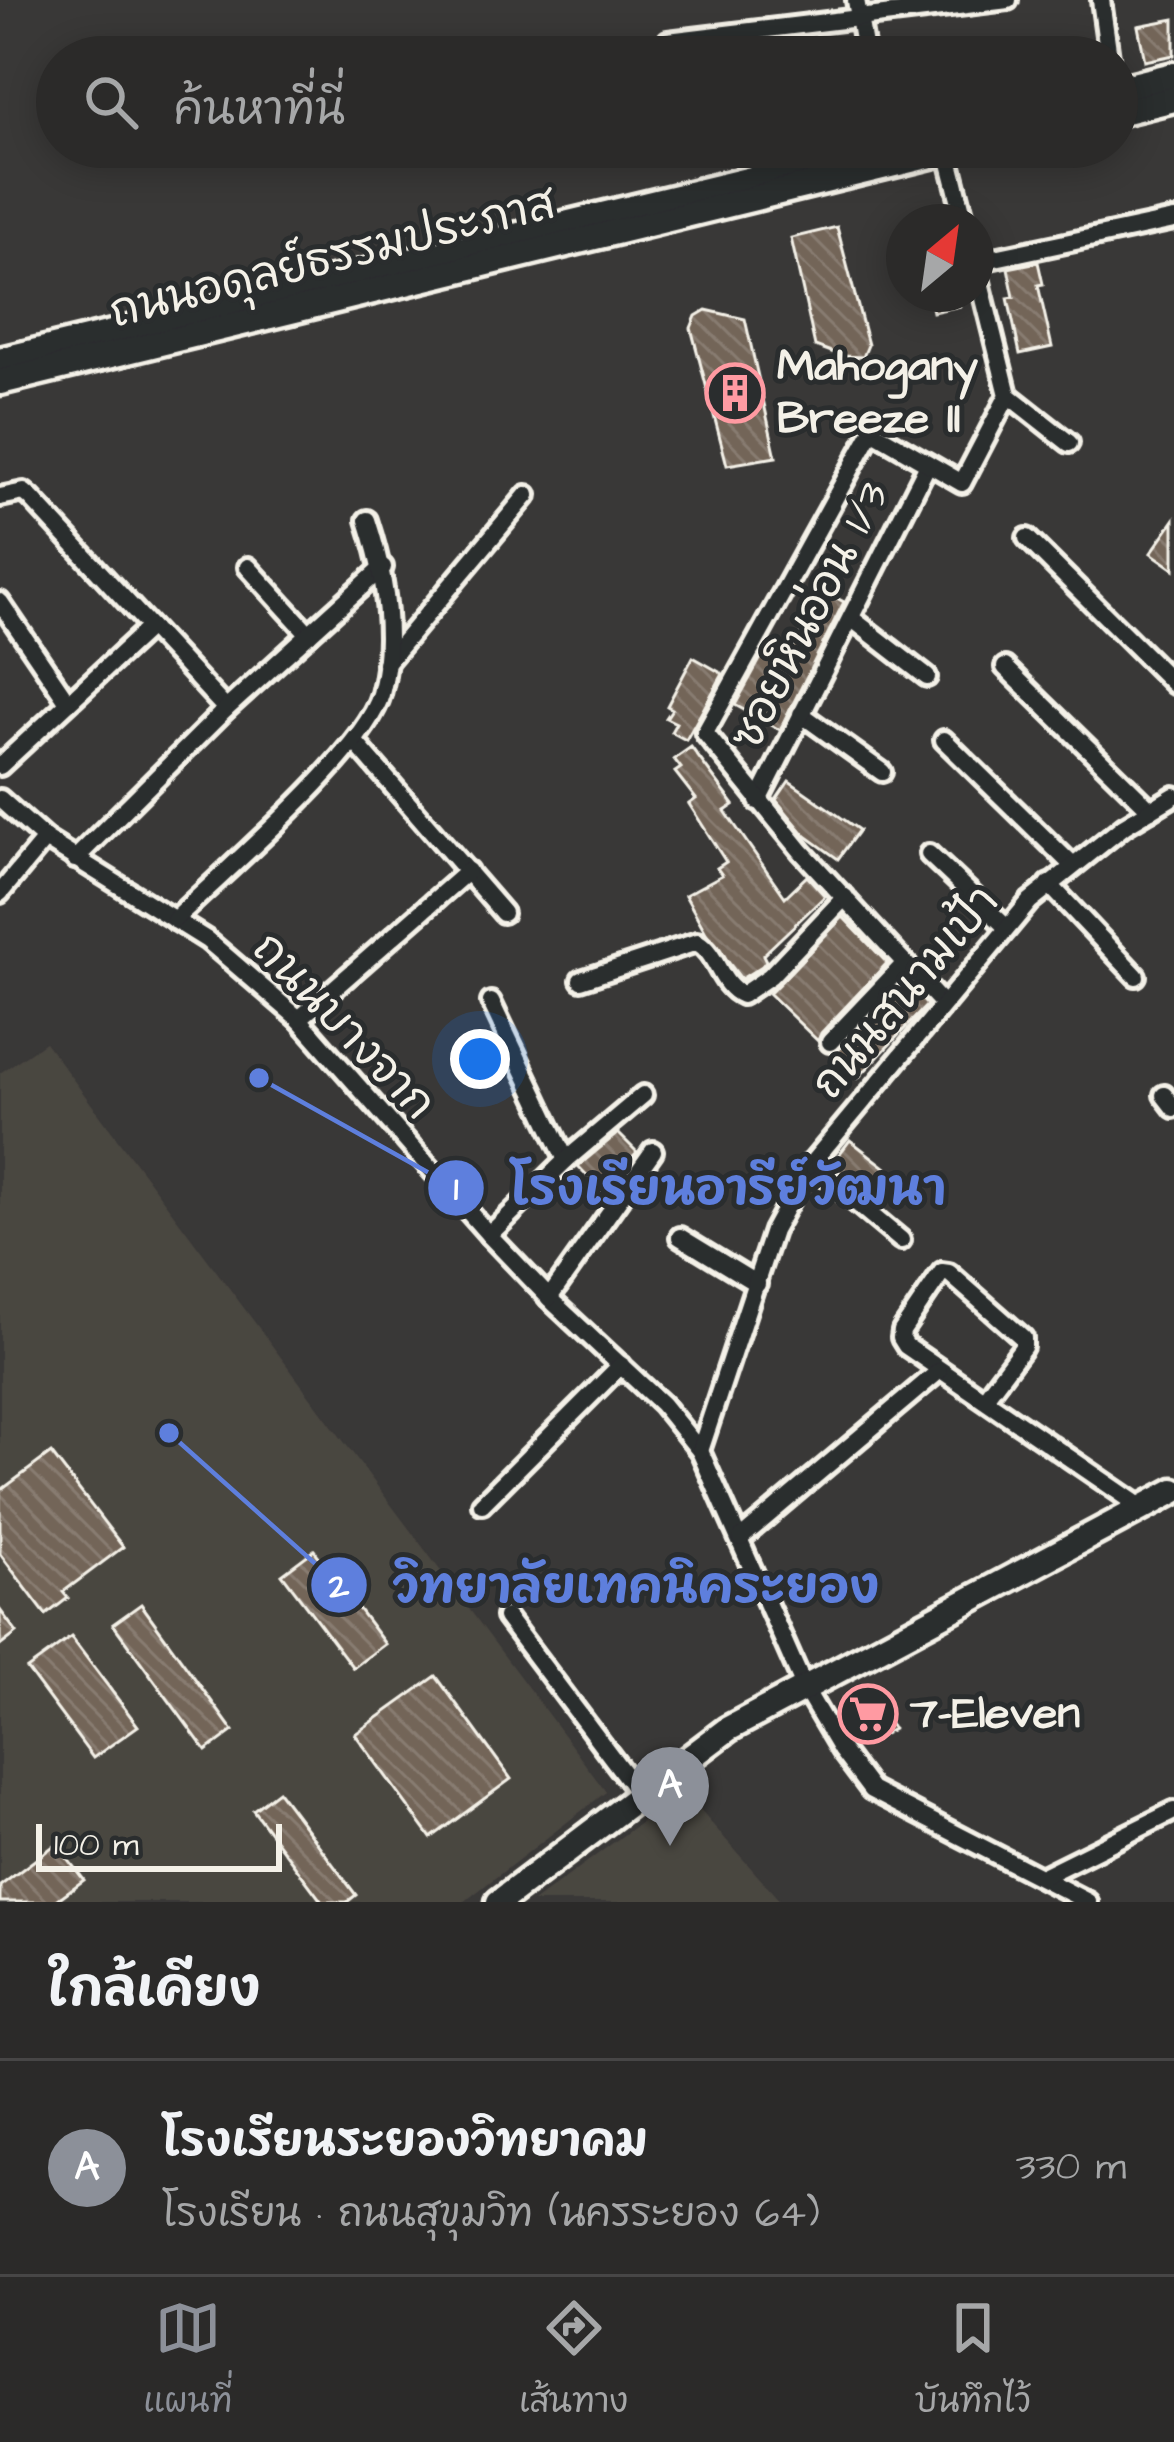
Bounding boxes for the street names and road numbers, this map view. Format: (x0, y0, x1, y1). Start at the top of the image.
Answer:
street label: ถนนอดุลย์ธรรมประภาส (103, 172, 563, 344)
street label: ซอยหินอ่อน 1/3 (717, 471, 905, 761)
street label: ถนนสนามเป้า (798, 873, 1014, 1113)
street label: ถนนบางจาก (238, 919, 448, 1135)

